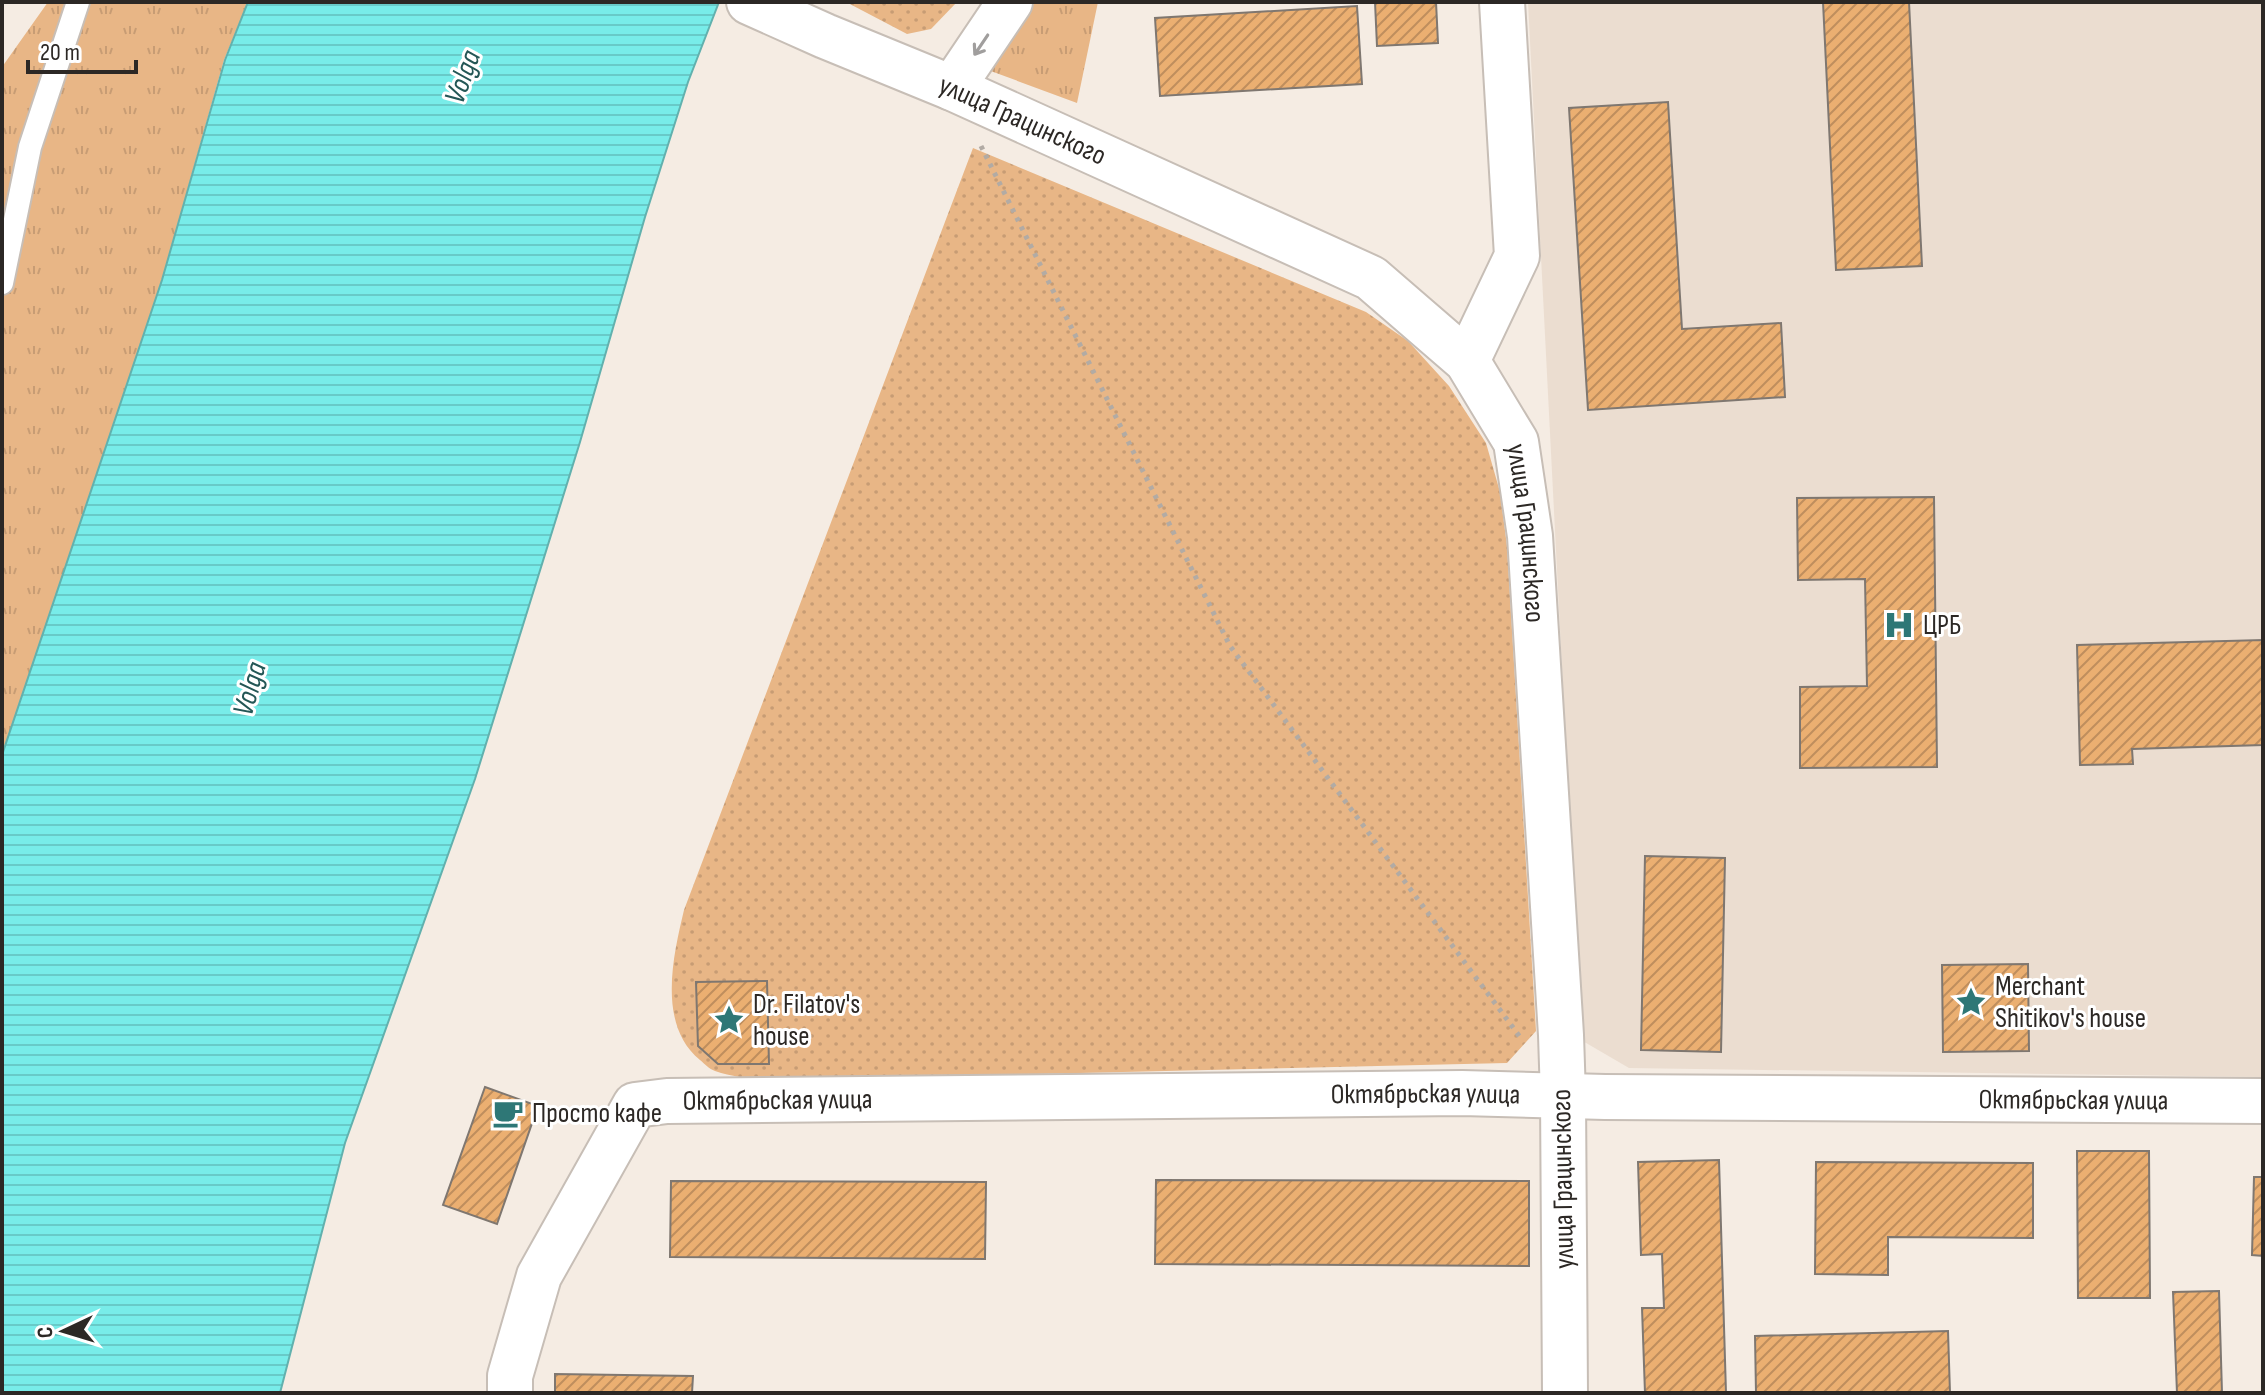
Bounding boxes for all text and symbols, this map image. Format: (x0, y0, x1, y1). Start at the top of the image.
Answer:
scale bar (28, 24, 136, 74)
one-way arrow (973, 33, 989, 56)
text: 20 m (40, 38, 80, 67)
water label: Volga (437, 45, 489, 109)
street label: улица Грацинского (934, 68, 1111, 172)
street label: улица Грацинского (1500, 441, 1552, 624)
hospital icon: ЦРБ (1882, 608, 1916, 642)
place label: ЦРБ (1923, 609, 1961, 642)
water label: Volga (225, 658, 275, 720)
place label: Merchant Shitikov's house (1995, 970, 2146, 1035)
place icon: Merchant Shitikov's house (1954, 985, 1988, 1019)
place label: Dr. Filatov's house (753, 988, 860, 1053)
place icon: Dr. Filatov's house (712, 1003, 746, 1037)
street label: Октябрьская улица (1330, 1076, 1521, 1111)
street label: Октябрьская улица (682, 1082, 873, 1117)
street label: Октябрьская улица (1978, 1083, 2168, 1117)
street label: улица Грацинского (1545, 1089, 1581, 1269)
cafe icon: Просто кафе (491, 1096, 525, 1130)
place label: Просто кафе (532, 1097, 662, 1130)
north arrow (24, 1291, 104, 1371)
text: С (32, 1326, 59, 1339)

